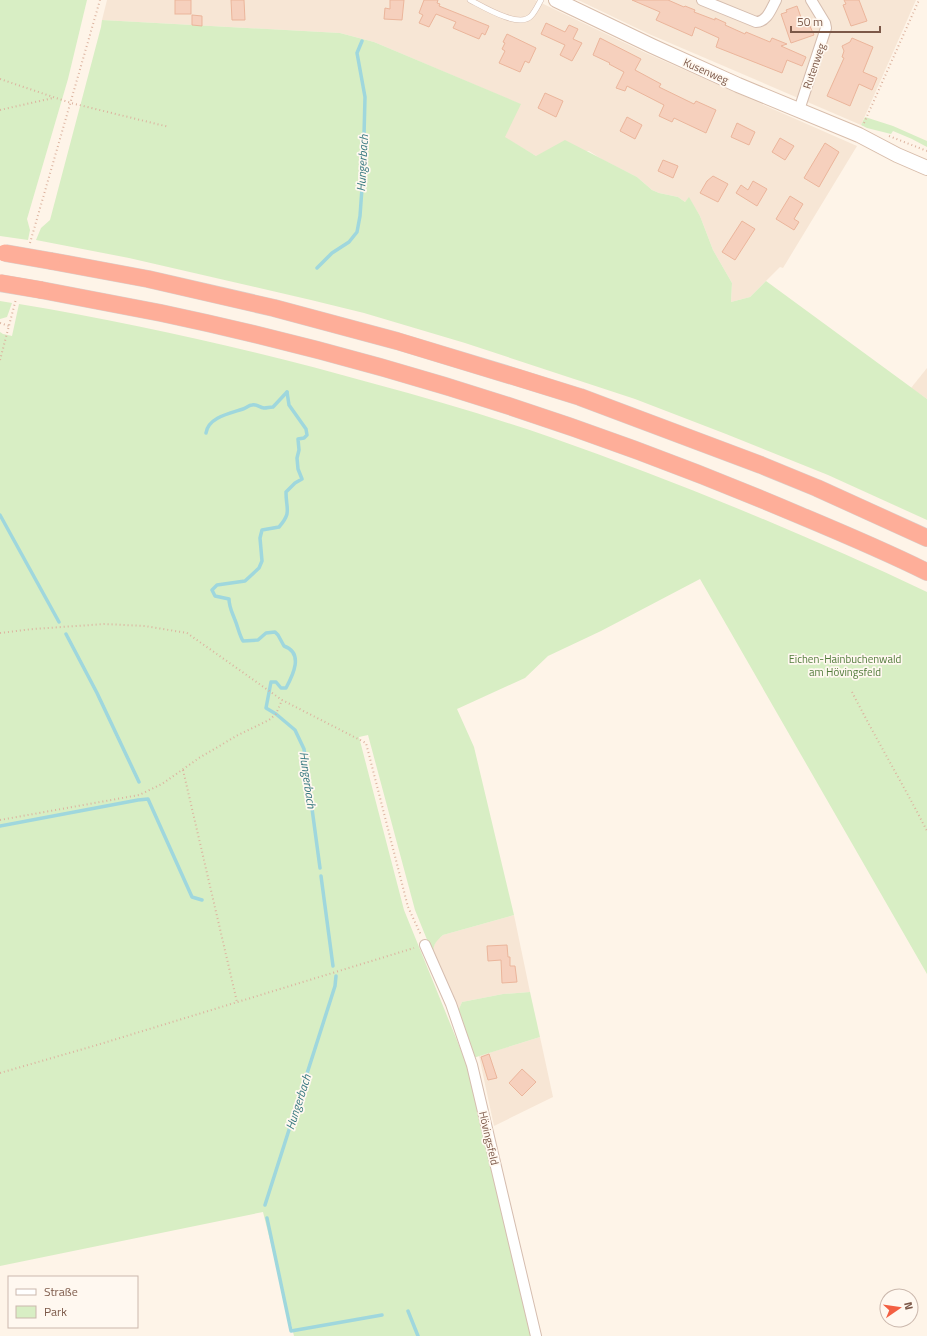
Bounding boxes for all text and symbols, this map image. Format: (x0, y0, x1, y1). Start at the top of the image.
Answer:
scale bar (791, 8, 880, 34)
text: 50 m (797, 12, 823, 31)
street label: Rutenweg (799, 41, 829, 91)
street label: Kusenweg (681, 54, 732, 88)
water label: Hungerbach (351, 133, 373, 192)
park label: Eichen-Hainbuchenwald am Hövingsfeld (789, 651, 902, 680)
water label: Hungerbach (295, 750, 322, 811)
water label: Hungerbach (280, 1071, 316, 1132)
street label: Hövingsfeld (475, 1109, 503, 1167)
legend (8, 1276, 138, 1328)
text: Straße (44, 1282, 78, 1301)
north arrow (879, 1288, 919, 1328)
text: N (900, 1300, 917, 1311)
text: Park (44, 1302, 67, 1321)

